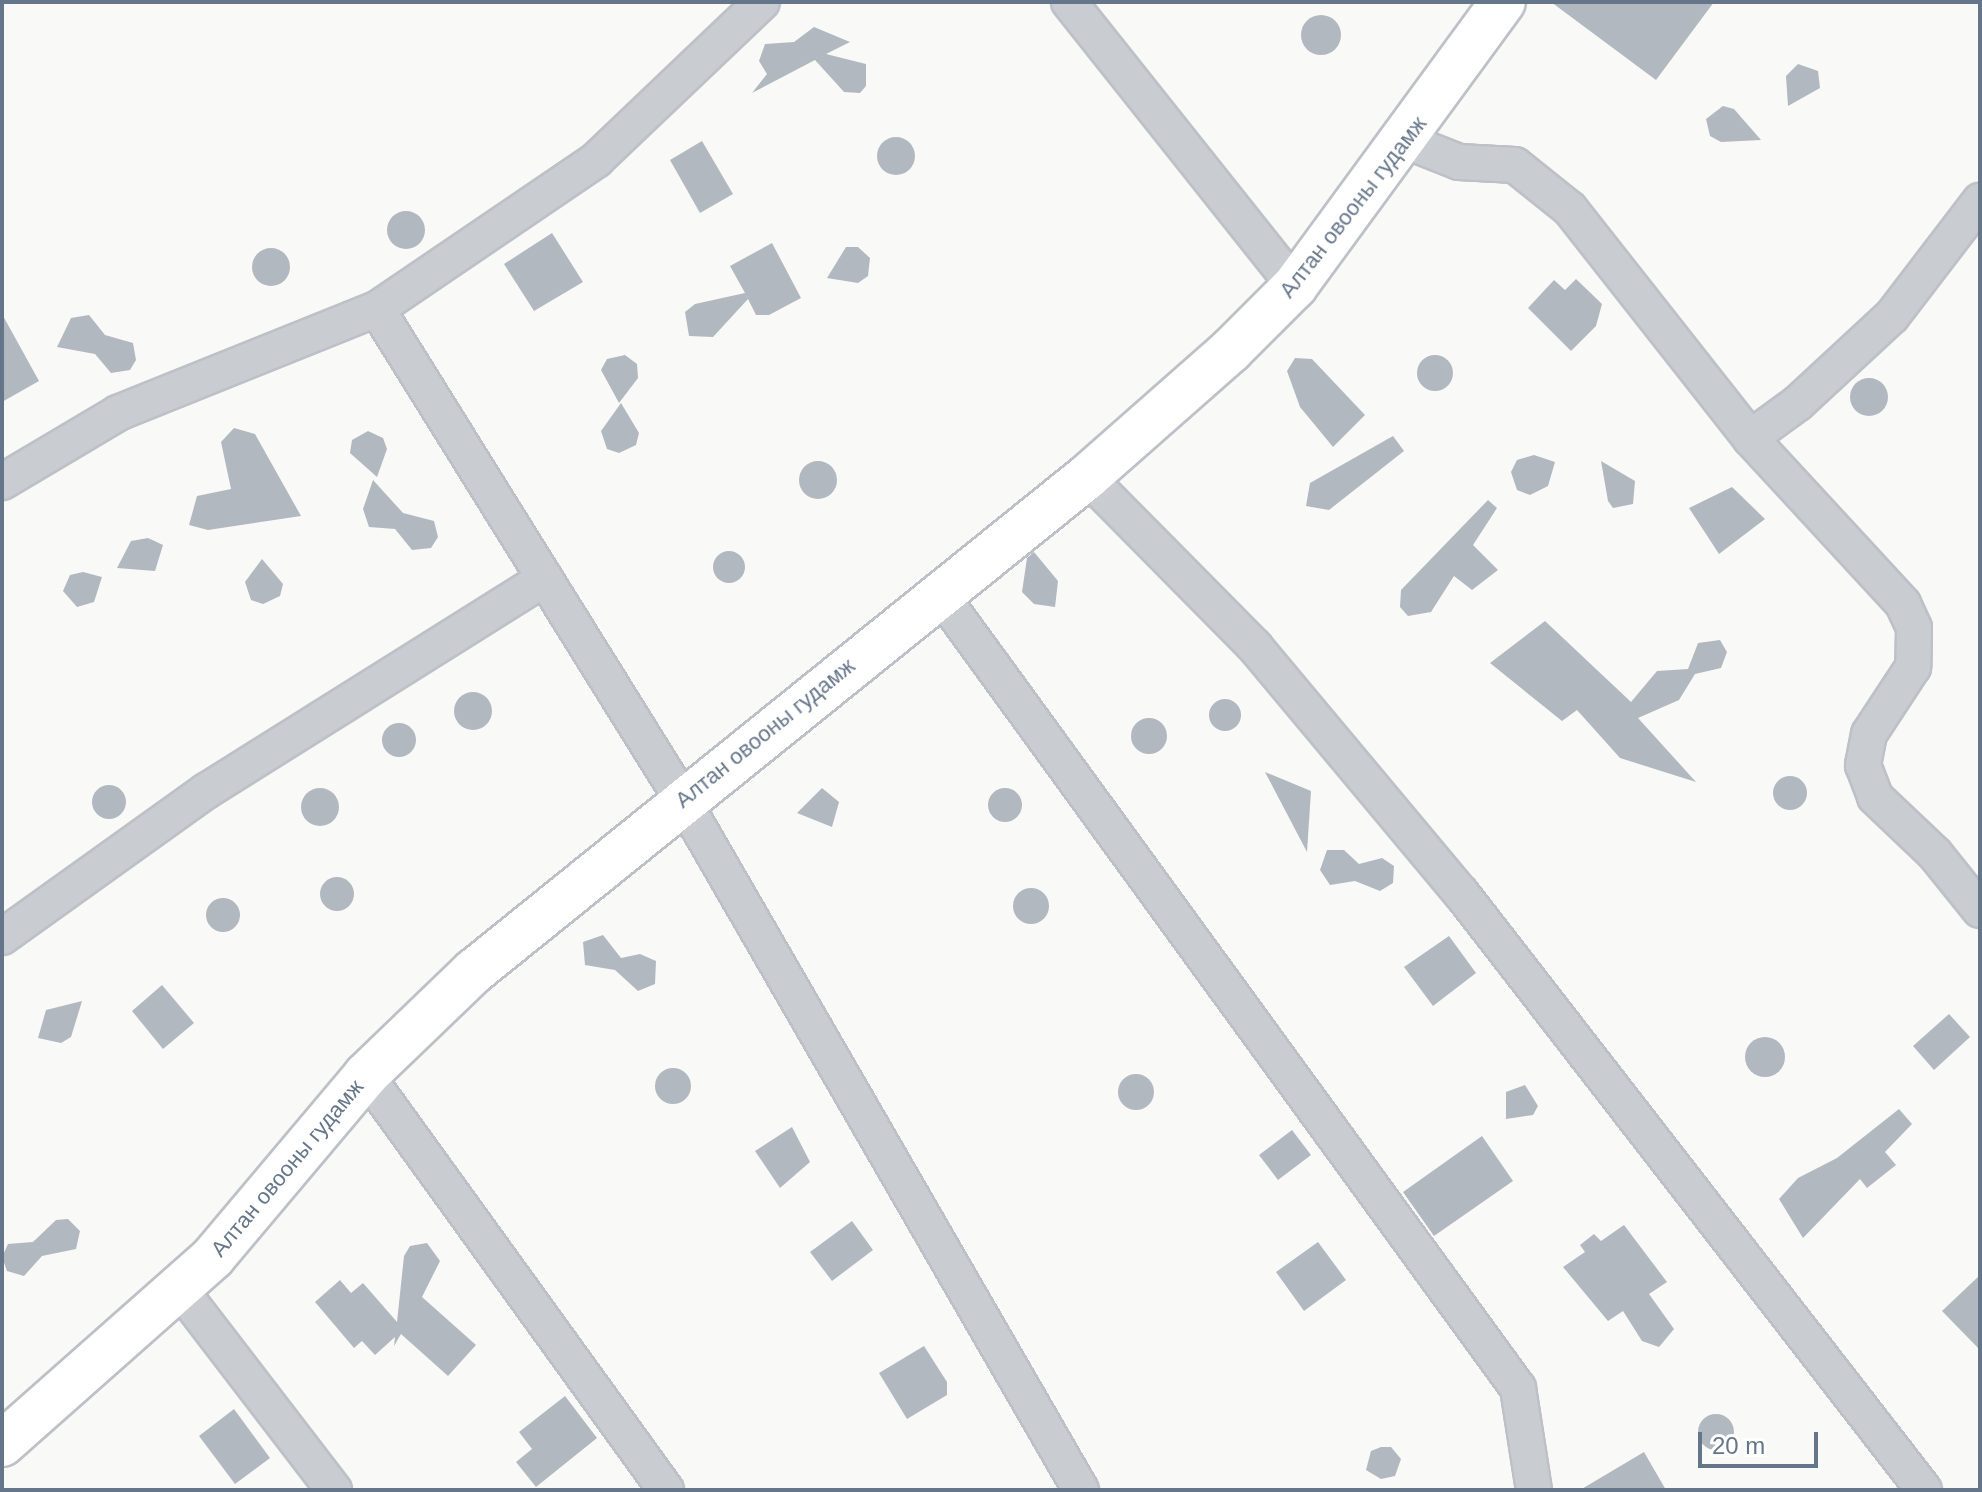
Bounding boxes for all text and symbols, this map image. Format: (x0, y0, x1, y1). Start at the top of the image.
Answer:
street label: Алтан овооны гудамж (1274, 111, 1432, 303)
street label: Алтан овооны гудамж (670, 652, 860, 814)
street label: Алтан овооны гудамж (205, 1074, 369, 1262)
scale bar (1702, 1416, 1822, 1466)
text: 20 m (1712, 1432, 1765, 1459)

